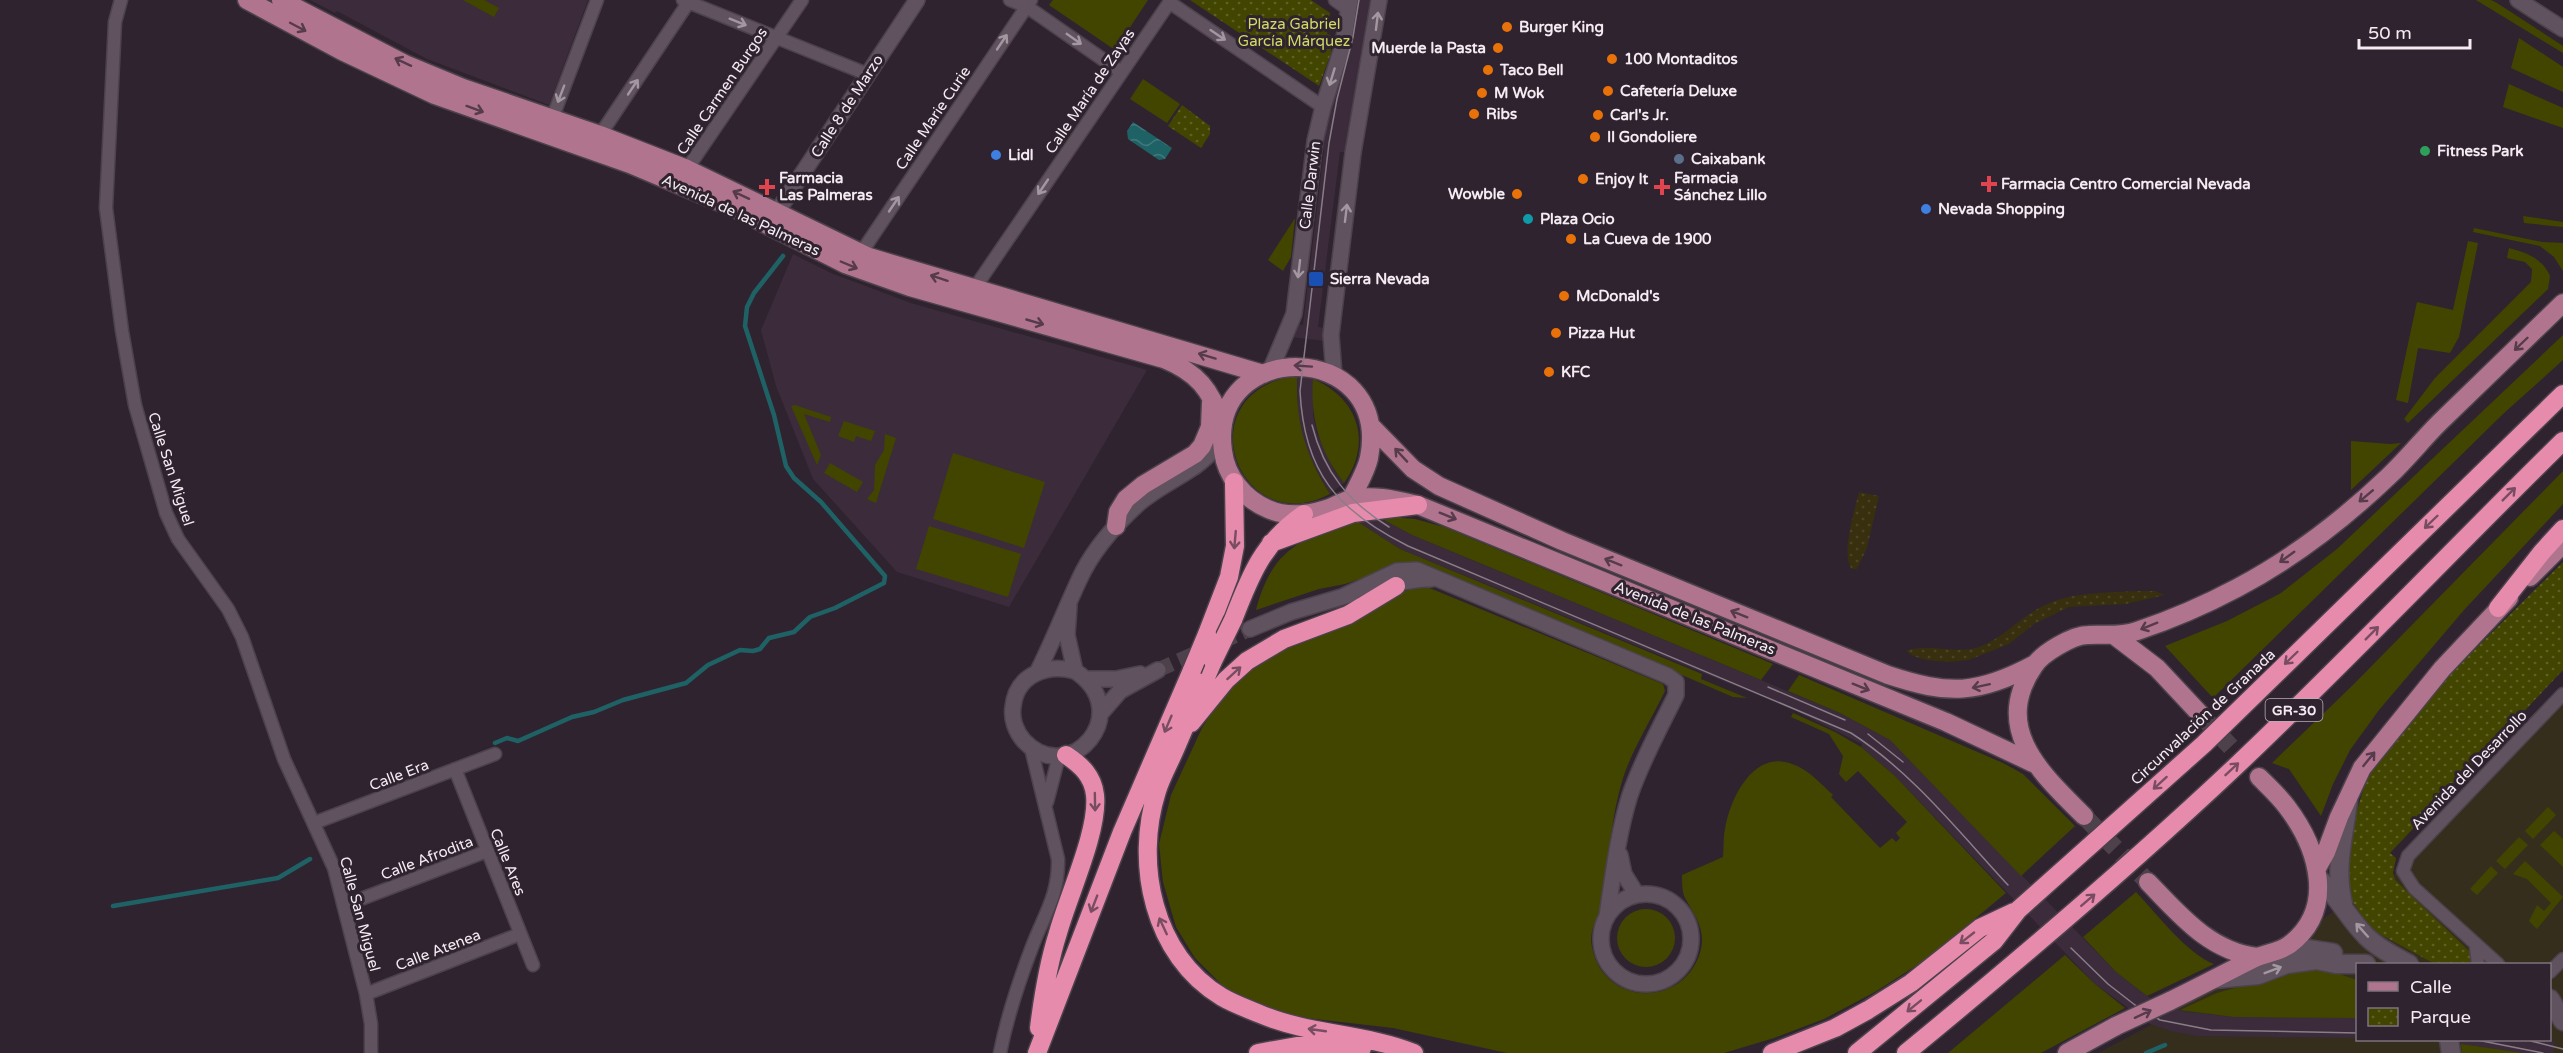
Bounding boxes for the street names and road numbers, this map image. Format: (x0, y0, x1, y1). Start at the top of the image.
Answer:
street label: Calle Carmen Burgos (673, 24, 771, 158)
street label: Calle María de Zayas (1042, 25, 1138, 157)
street label: Calle 8 de Marzo (807, 51, 887, 161)
street label: Calle Marie Curie (892, 63, 974, 173)
street label: Calle Darwin (1296, 140, 1324, 230)
street label: Avenida de las Palmeras (659, 170, 823, 260)
street label: Calle San Miguel (144, 410, 198, 528)
street label: Avenida de las Palmeras (1612, 577, 1778, 659)
street label: Circunvalación de Granada (2127, 645, 2279, 789)
road number: GR-30 (2266, 699, 2322, 721)
street label: Avenida del Desarrollo (2407, 706, 2531, 834)
street label: Calle Era (367, 755, 431, 795)
street label: Calle Ares (486, 826, 530, 898)
street label: Calle Afrodita (378, 832, 476, 884)
street label: Calle San Miguel (336, 855, 384, 973)
street label: Calle Atenea (393, 926, 483, 974)

